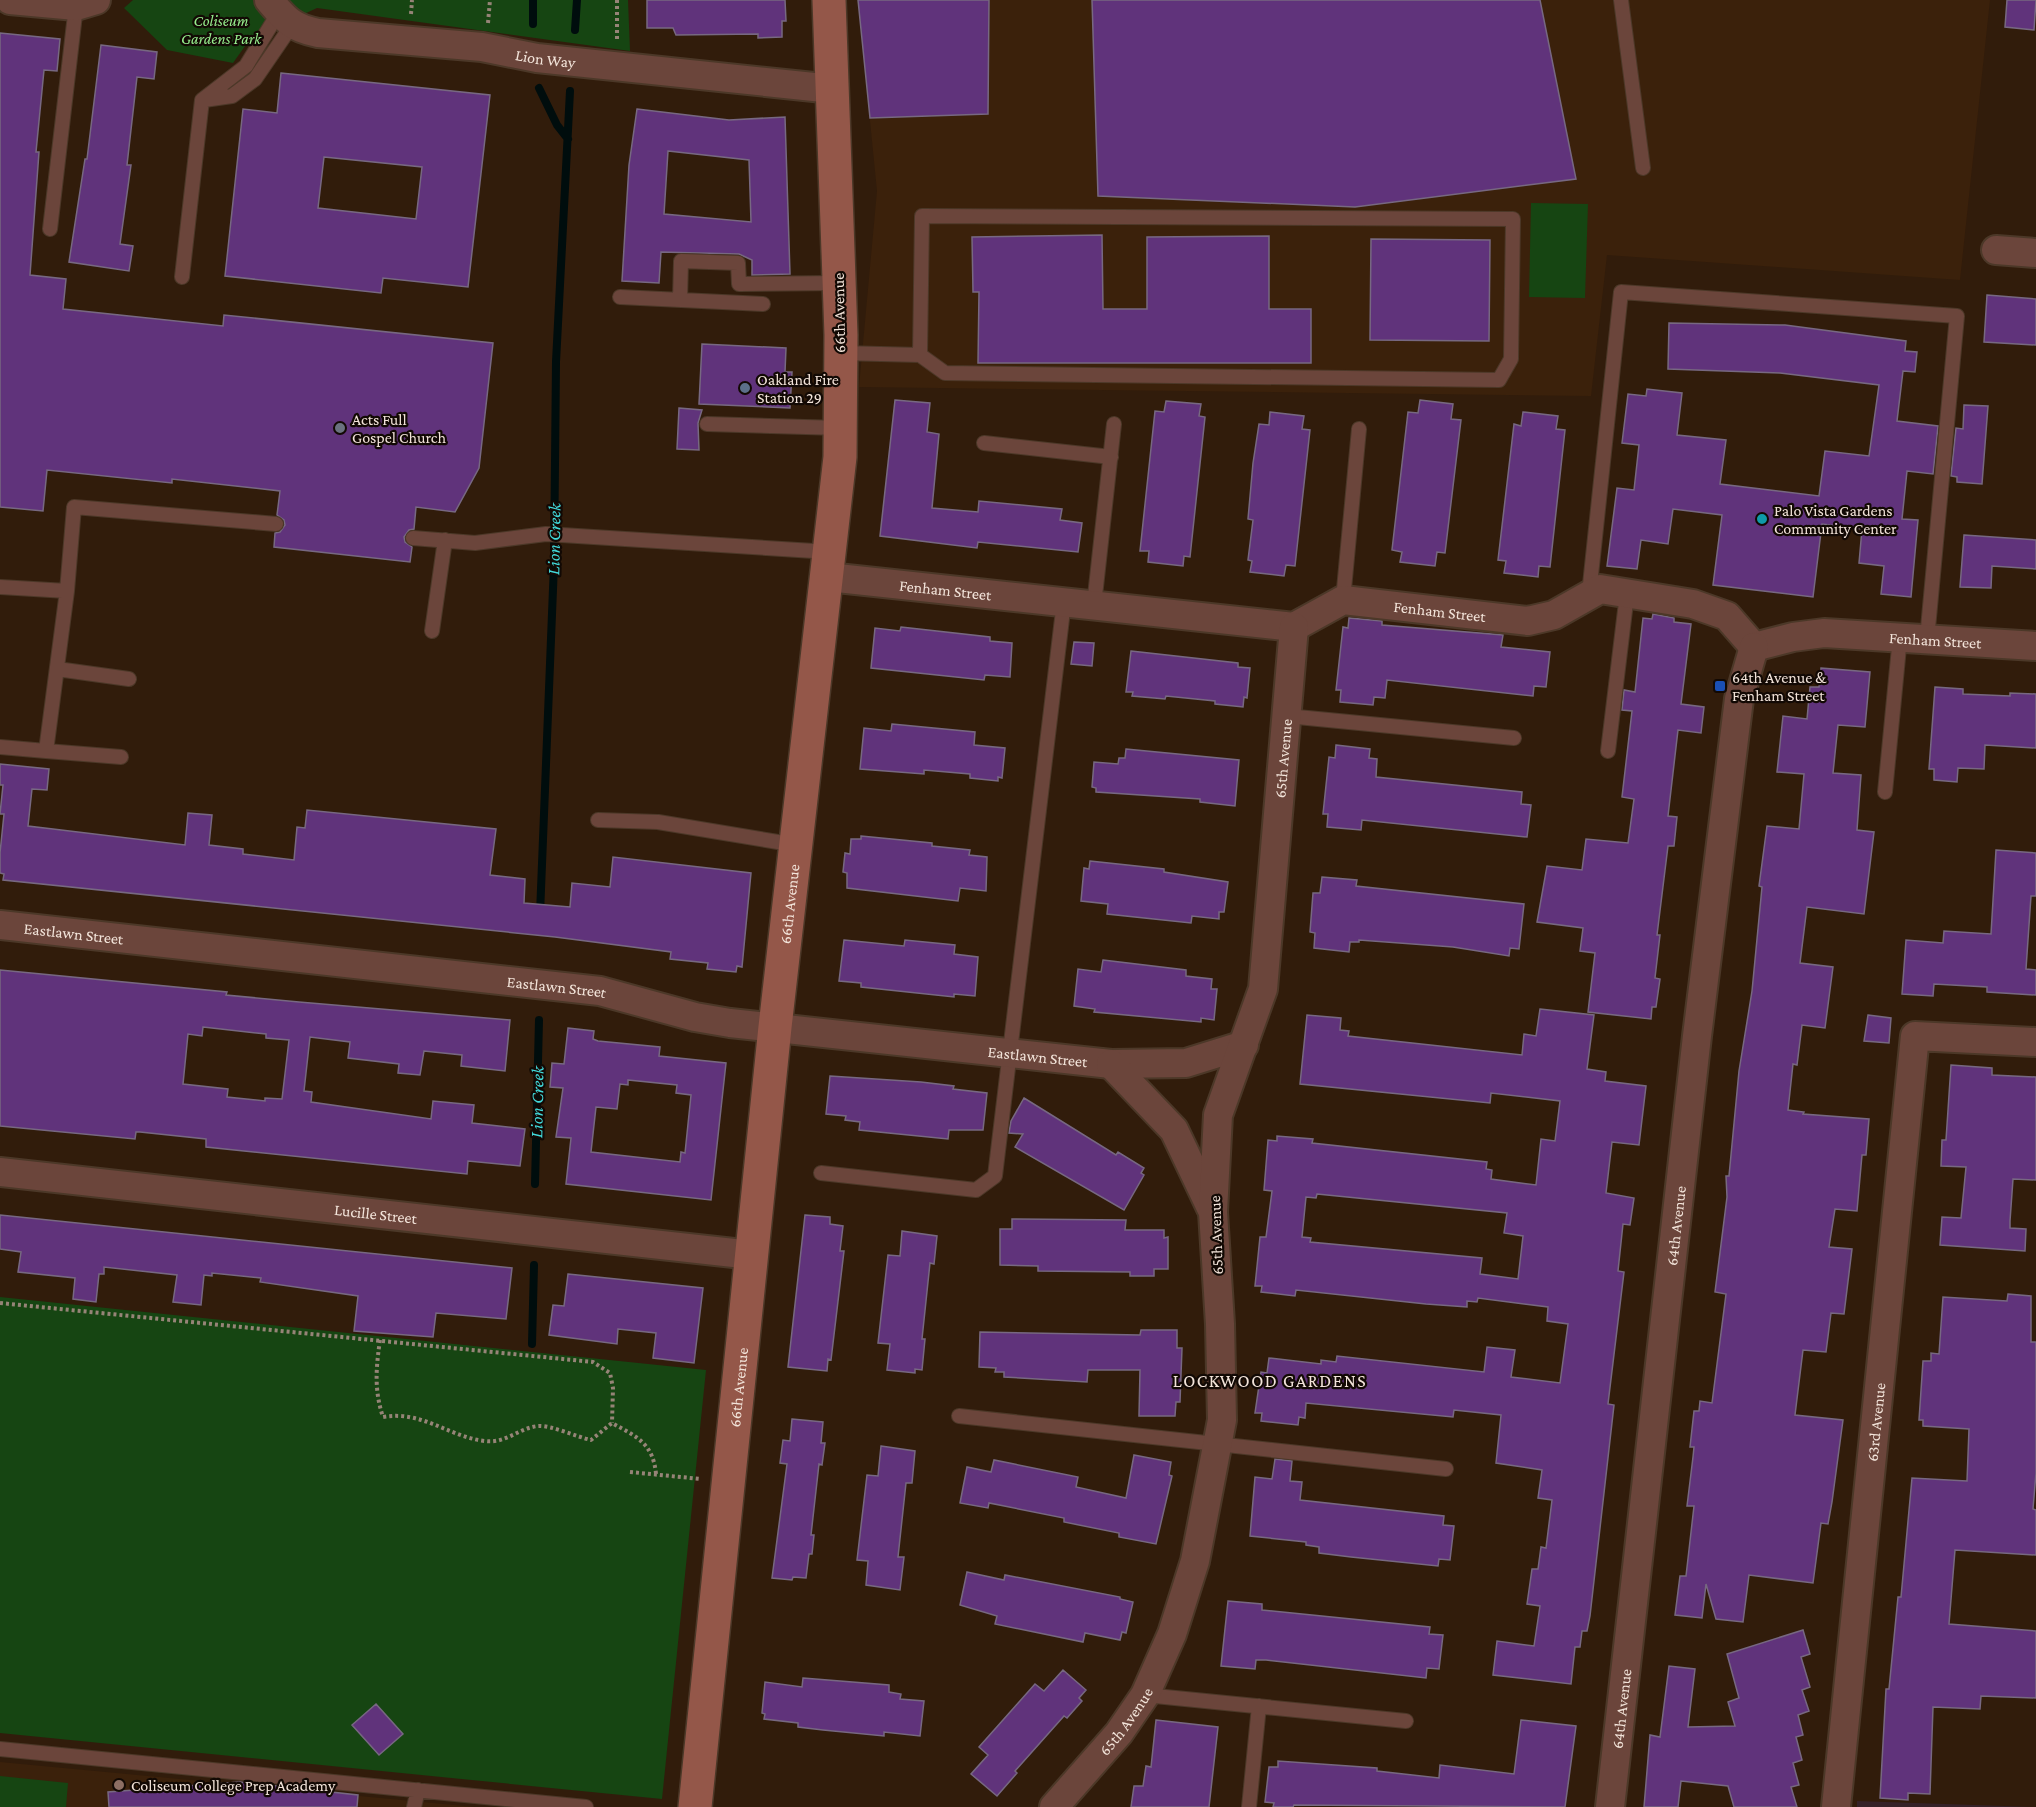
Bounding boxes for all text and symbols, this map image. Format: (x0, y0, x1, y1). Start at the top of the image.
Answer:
park label: Coliseum Gardens Park (181, 12, 262, 47)
street label: Lion Way (514, 45, 577, 72)
street label: 66th Avenue (830, 273, 848, 353)
place label: Oakland Fire Station 29 (757, 371, 839, 406)
marker: Oakland Fire Station 29 (738, 381, 752, 395)
place label: Acts Full Gospel Church (352, 411, 446, 447)
marker: Acts Full Gospel Church (333, 421, 347, 435)
water label: Lion Creek (543, 502, 565, 575)
place label: Palo Vista Gardens Community Center (1774, 502, 1897, 538)
marker: Palo Vista Gardens Community Center (1755, 512, 1769, 526)
street label: Fenham Street (898, 576, 993, 603)
street label: Fenham Street (1393, 597, 1487, 625)
street label: Fenham Street (1889, 629, 1983, 651)
place label: 64th Avenue & Fenham Street (1732, 669, 1827, 704)
marker: 64th Avenue & Fenham Street (1713, 679, 1727, 693)
street label: 65th Avenue (1271, 718, 1295, 799)
street label: 66th Avenue (776, 863, 802, 945)
street label: Eastlawn Street (23, 919, 125, 947)
street label: Eastlawn Street (506, 972, 609, 1001)
street label: Eastlawn Street (987, 1042, 1089, 1070)
water label: Lion Creek (526, 1065, 548, 1138)
street label: 64th Avenue (1663, 1185, 1689, 1267)
street label: 65th Avenue (1206, 1195, 1226, 1275)
street label: Lucille Street (333, 1200, 419, 1227)
street label: 66th Avenue (726, 1346, 751, 1428)
district label: LOCKWOOD GARDENS (1173, 1371, 1367, 1391)
street label: 63rd Avenue (1863, 1382, 1888, 1462)
street label: 64th Avenue (1608, 1668, 1634, 1749)
street label: 65th Avenue (1095, 1685, 1156, 1758)
place label: Coliseum College Prep Academy (131, 1777, 336, 1795)
marker: Coliseum College Prep Academy (112, 1778, 126, 1792)

